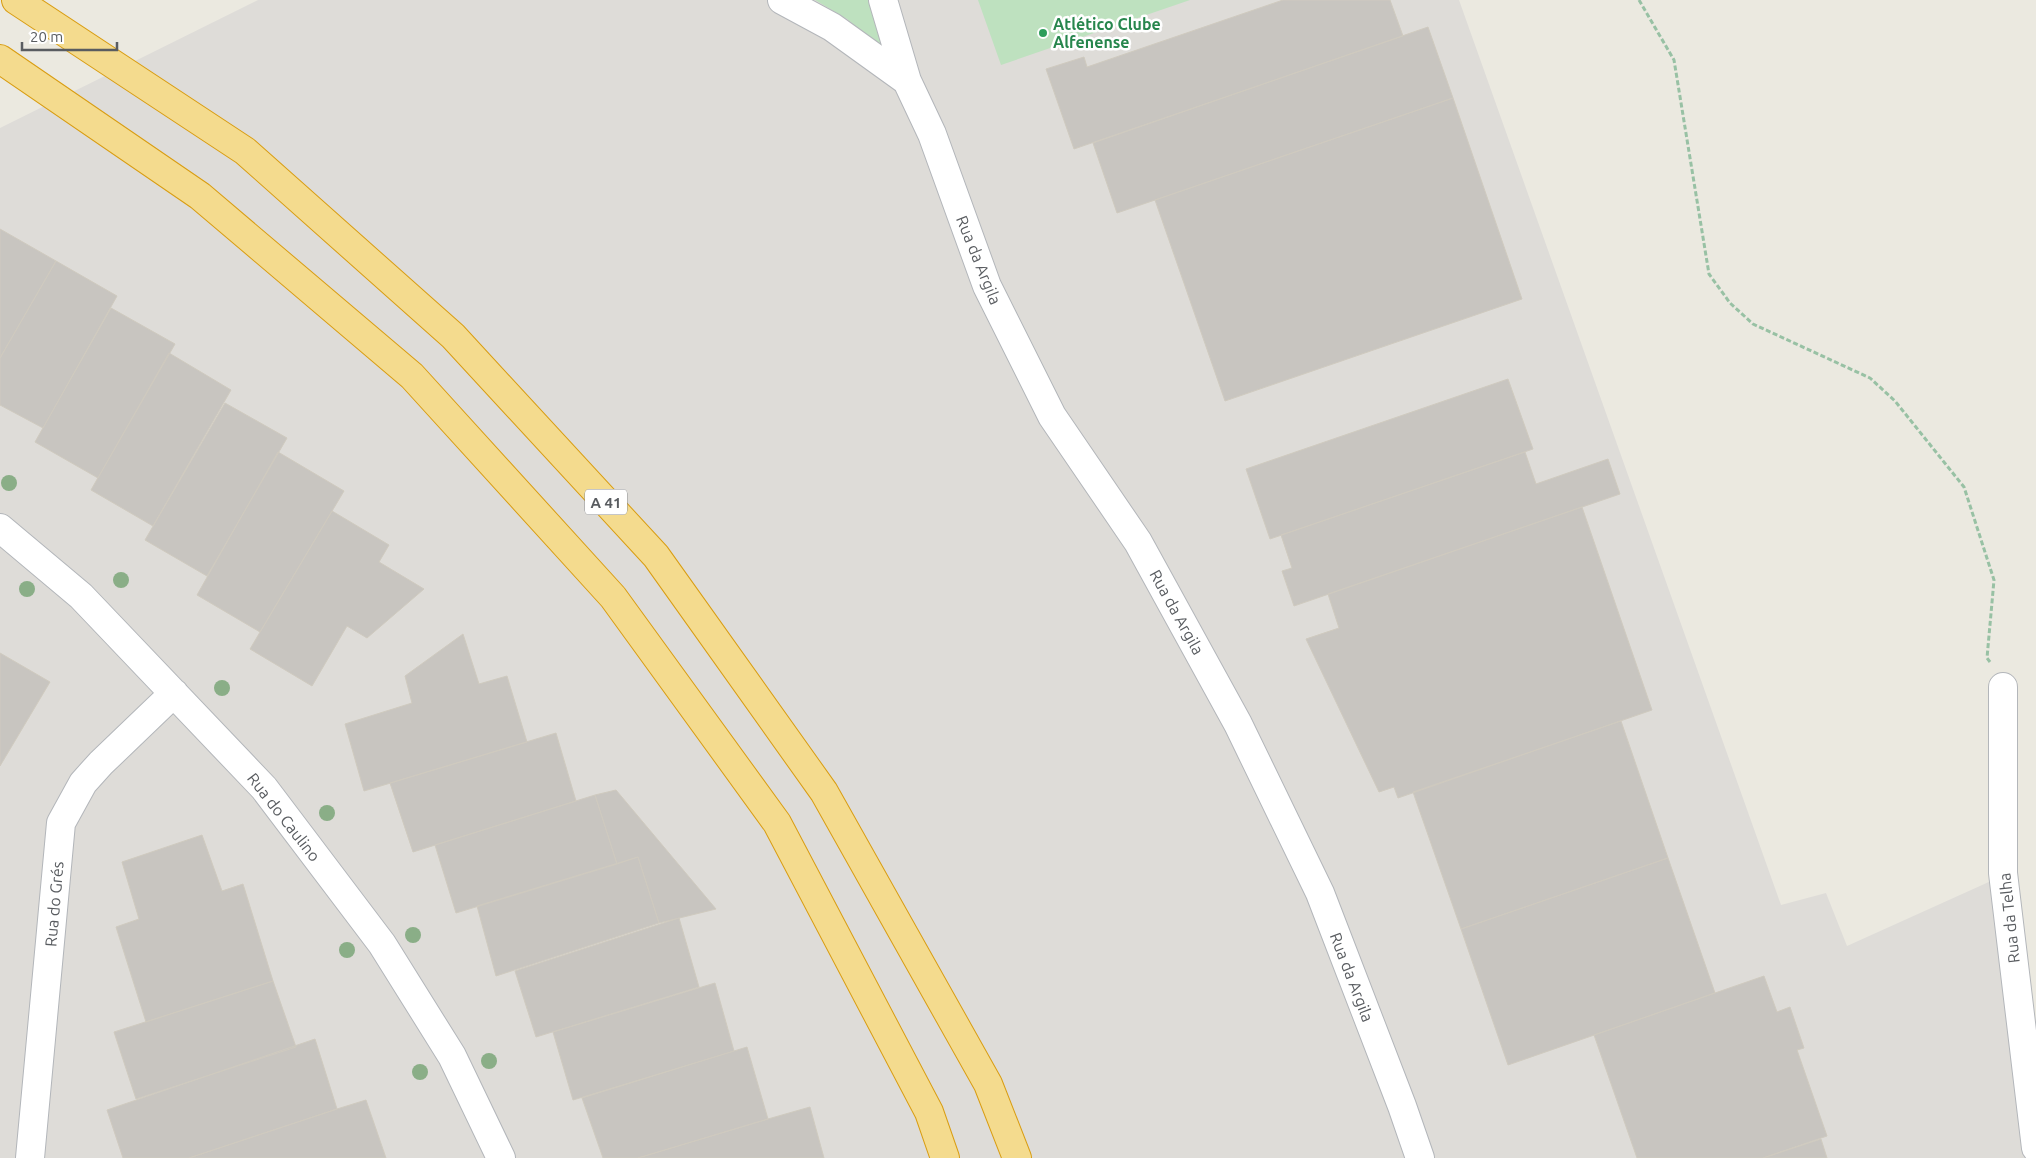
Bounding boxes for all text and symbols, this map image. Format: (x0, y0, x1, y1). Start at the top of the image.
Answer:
place label: Atlético Clube Alfenense (1053, 15, 1161, 51)
scale bar (22, 20, 118, 52)
marker: Atlético Clube Alfenense (1037, 27, 1049, 39)
text: 20 m (30, 28, 63, 45)
street label: Rua da Argila (953, 213, 1005, 307)
road number: A 41 (585, 490, 627, 514)
street label: Rua da Argila (1146, 566, 1208, 658)
street label: Rua do Caulino (244, 769, 324, 865)
street label: Rua do Grés (41, 860, 67, 948)
street label: Rua da Telha (1995, 872, 2023, 964)
street label: Rua da Argila (1327, 930, 1377, 1024)

